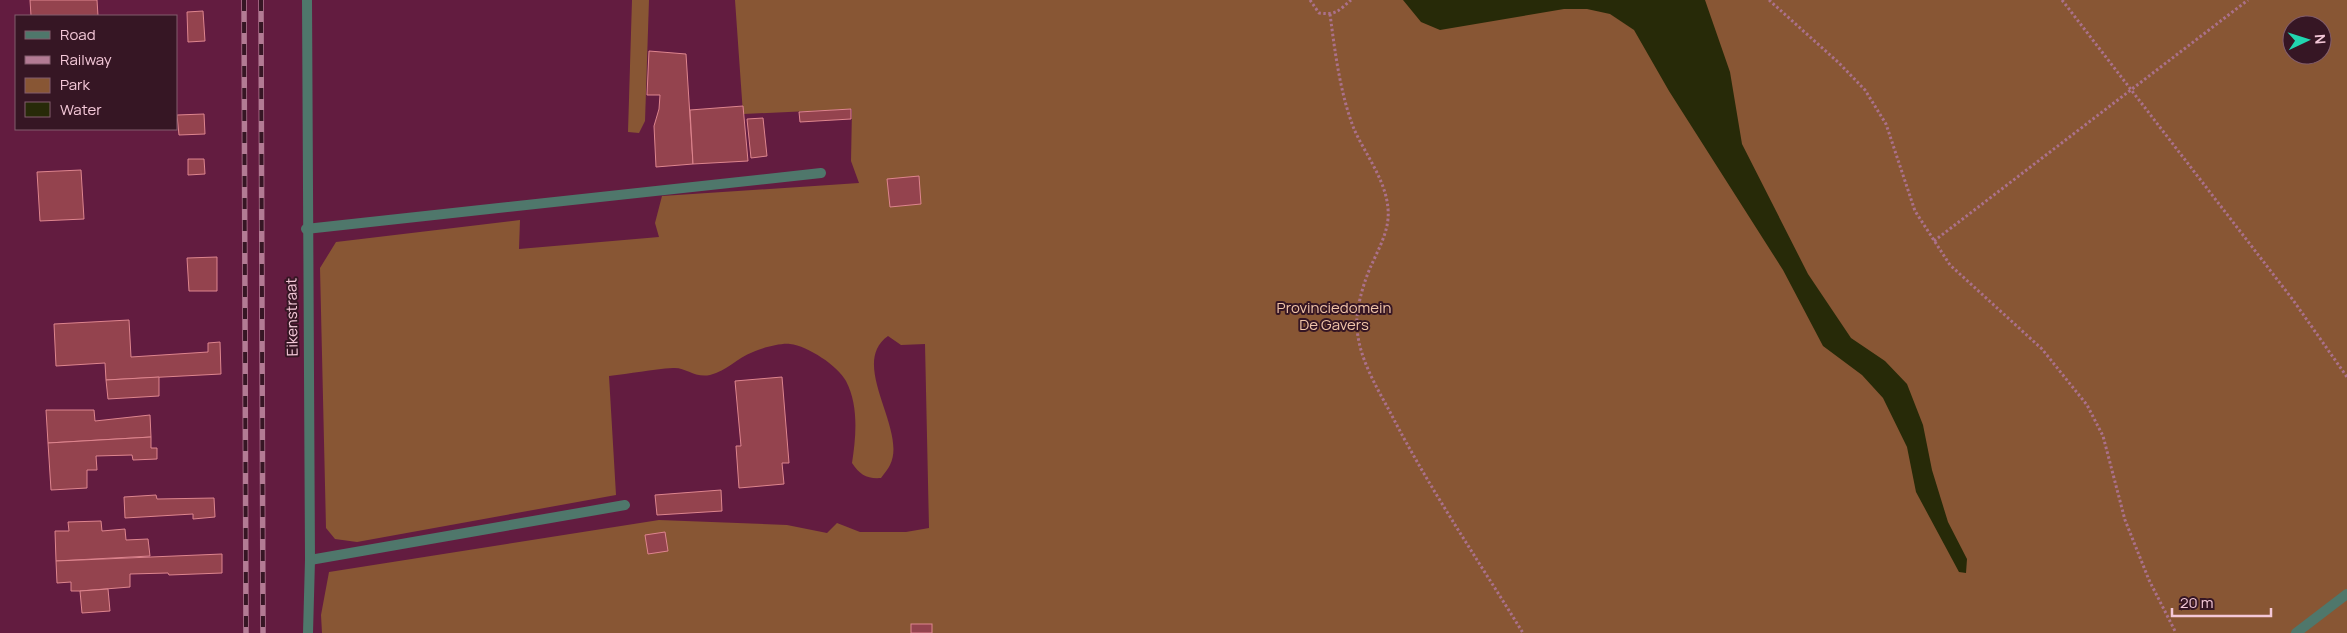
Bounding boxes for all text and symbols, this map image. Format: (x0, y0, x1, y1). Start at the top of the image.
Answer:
legend (15, 15, 178, 130)
north arrow (2282, 15, 2332, 65)
text: Road (60, 24, 96, 45)
text: N (2311, 33, 2330, 45)
text: Railway (60, 49, 112, 70)
text: Park (60, 74, 90, 95)
text: Water (60, 99, 102, 120)
street label: Eikenstraat (280, 278, 303, 356)
park label: Provinciedomein De Gavers (1277, 297, 1391, 335)
scale bar (2172, 586, 2271, 618)
text: 20 m (2180, 592, 2213, 613)

